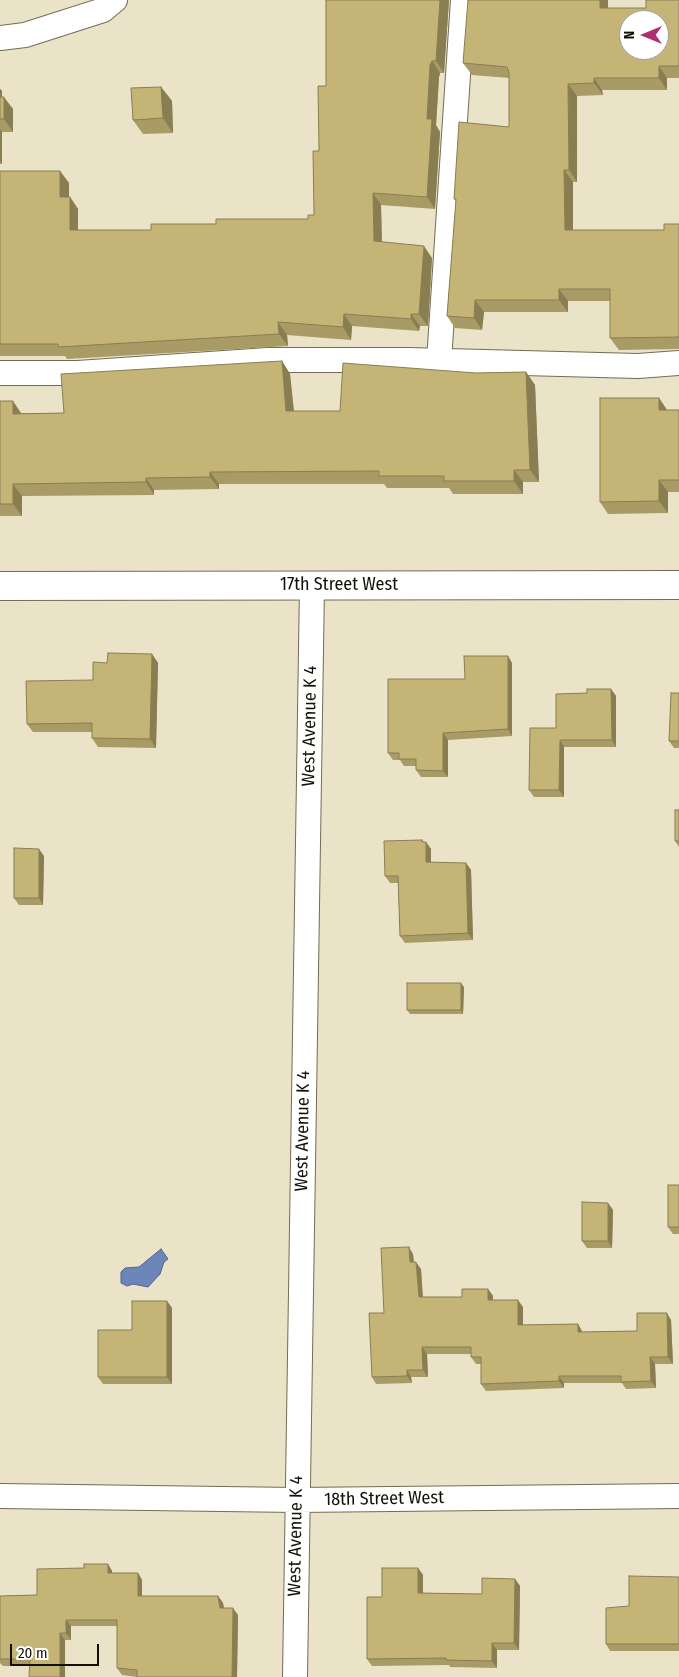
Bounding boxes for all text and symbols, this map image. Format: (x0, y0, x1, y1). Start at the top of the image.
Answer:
north arrow (619, 10, 669, 60)
text: N (621, 31, 638, 39)
street label: 17th Street West (280, 574, 398, 596)
street label: West Avenue K 4 (298, 665, 322, 787)
street label: West Avenue K 4 (291, 1070, 315, 1192)
street label: West Avenue K 4 (284, 1475, 308, 1597)
street label: 18th Street West (324, 1487, 444, 1511)
scale bar (12, 1634, 101, 1666)
text: 20 m (18, 1644, 48, 1662)

